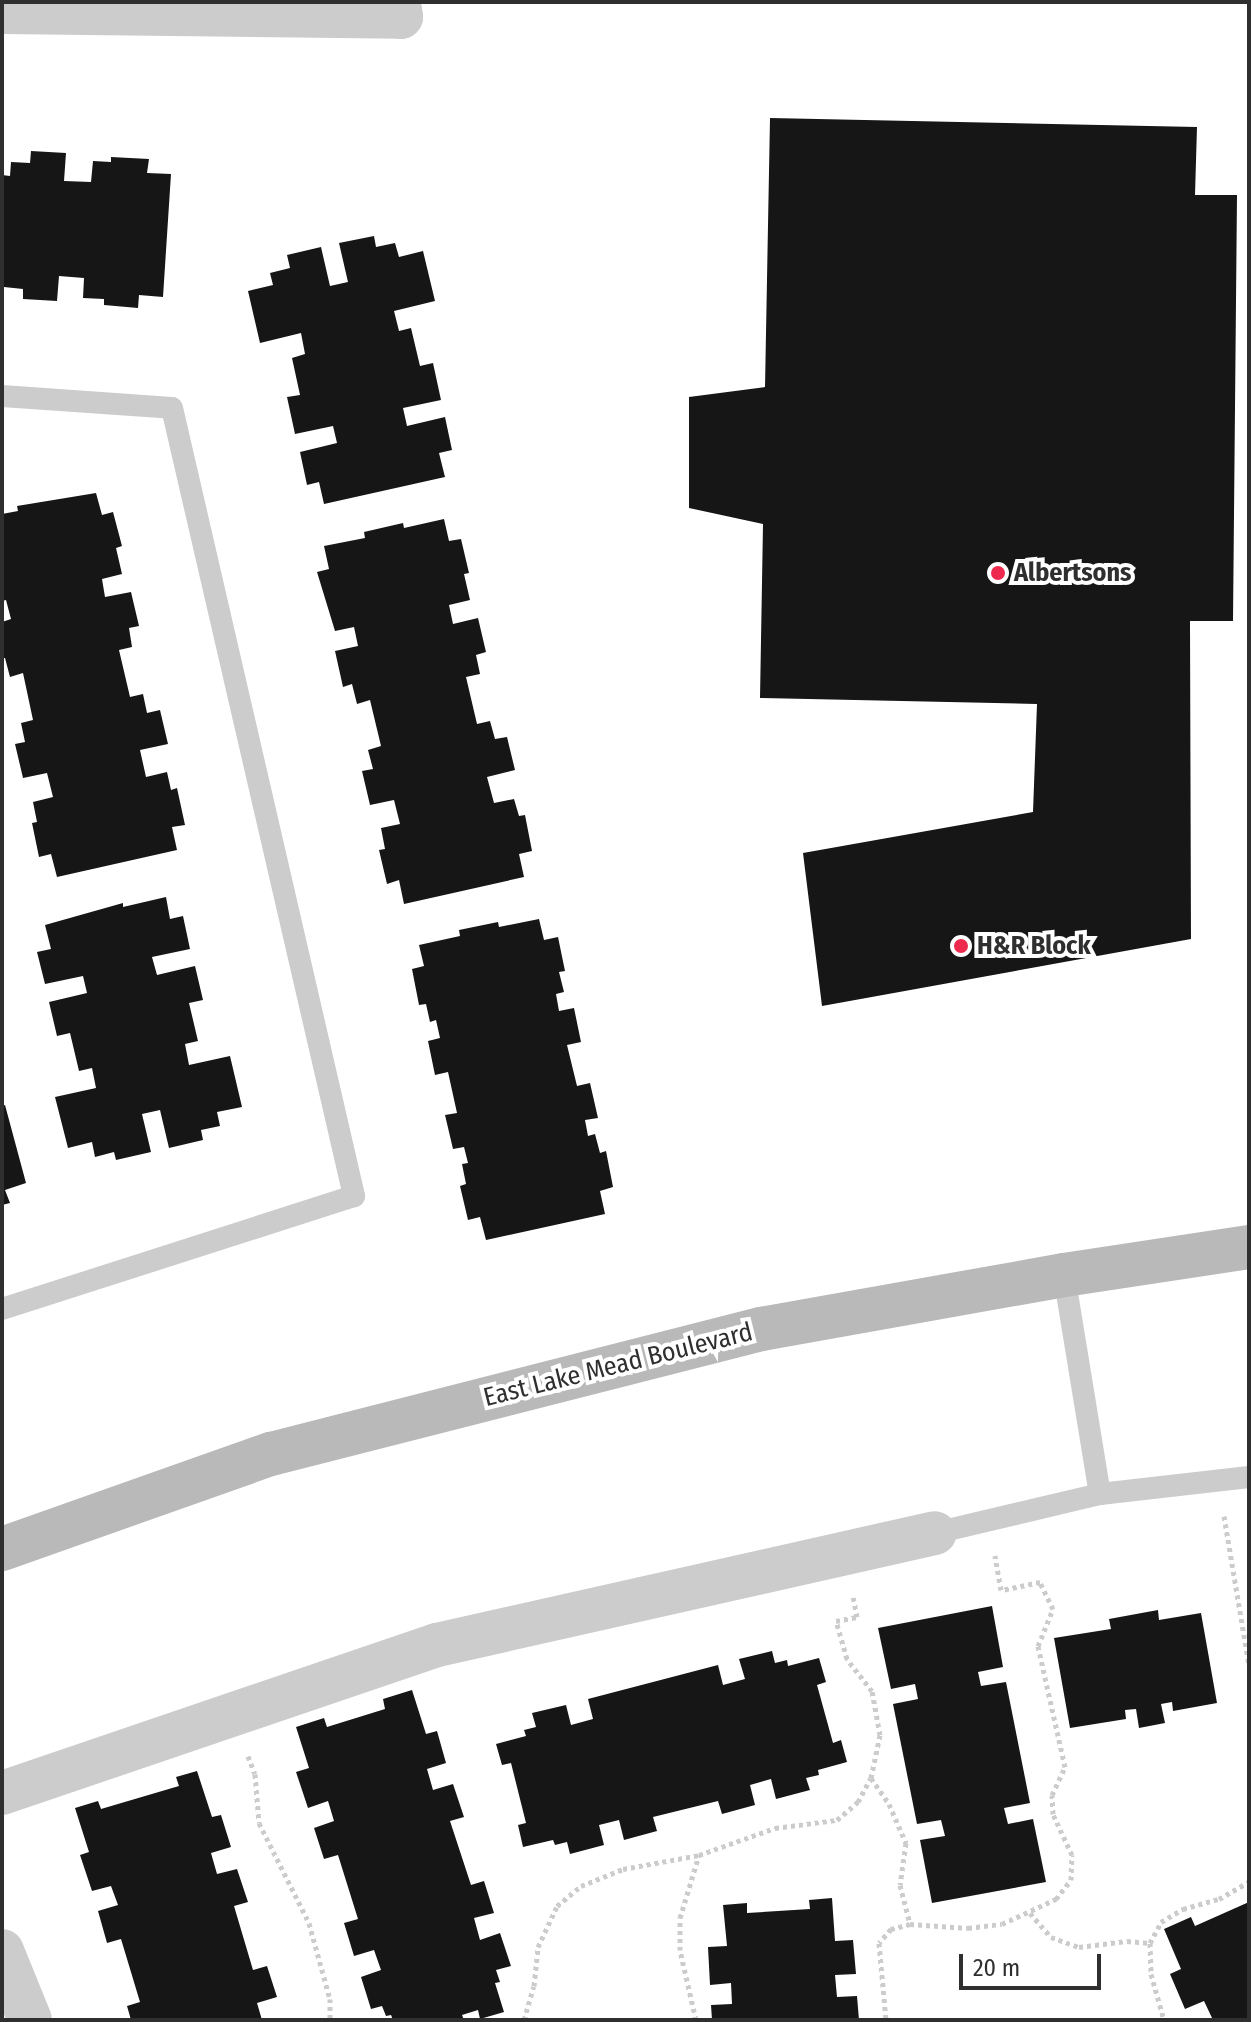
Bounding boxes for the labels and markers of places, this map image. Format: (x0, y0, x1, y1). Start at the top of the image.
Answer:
place label: Albertsons (1014, 557, 1131, 589)
marker: Albertsons (989, 564, 1007, 582)
place label: H&R Block (977, 930, 1091, 962)
marker: H&R Block (952, 937, 970, 955)

